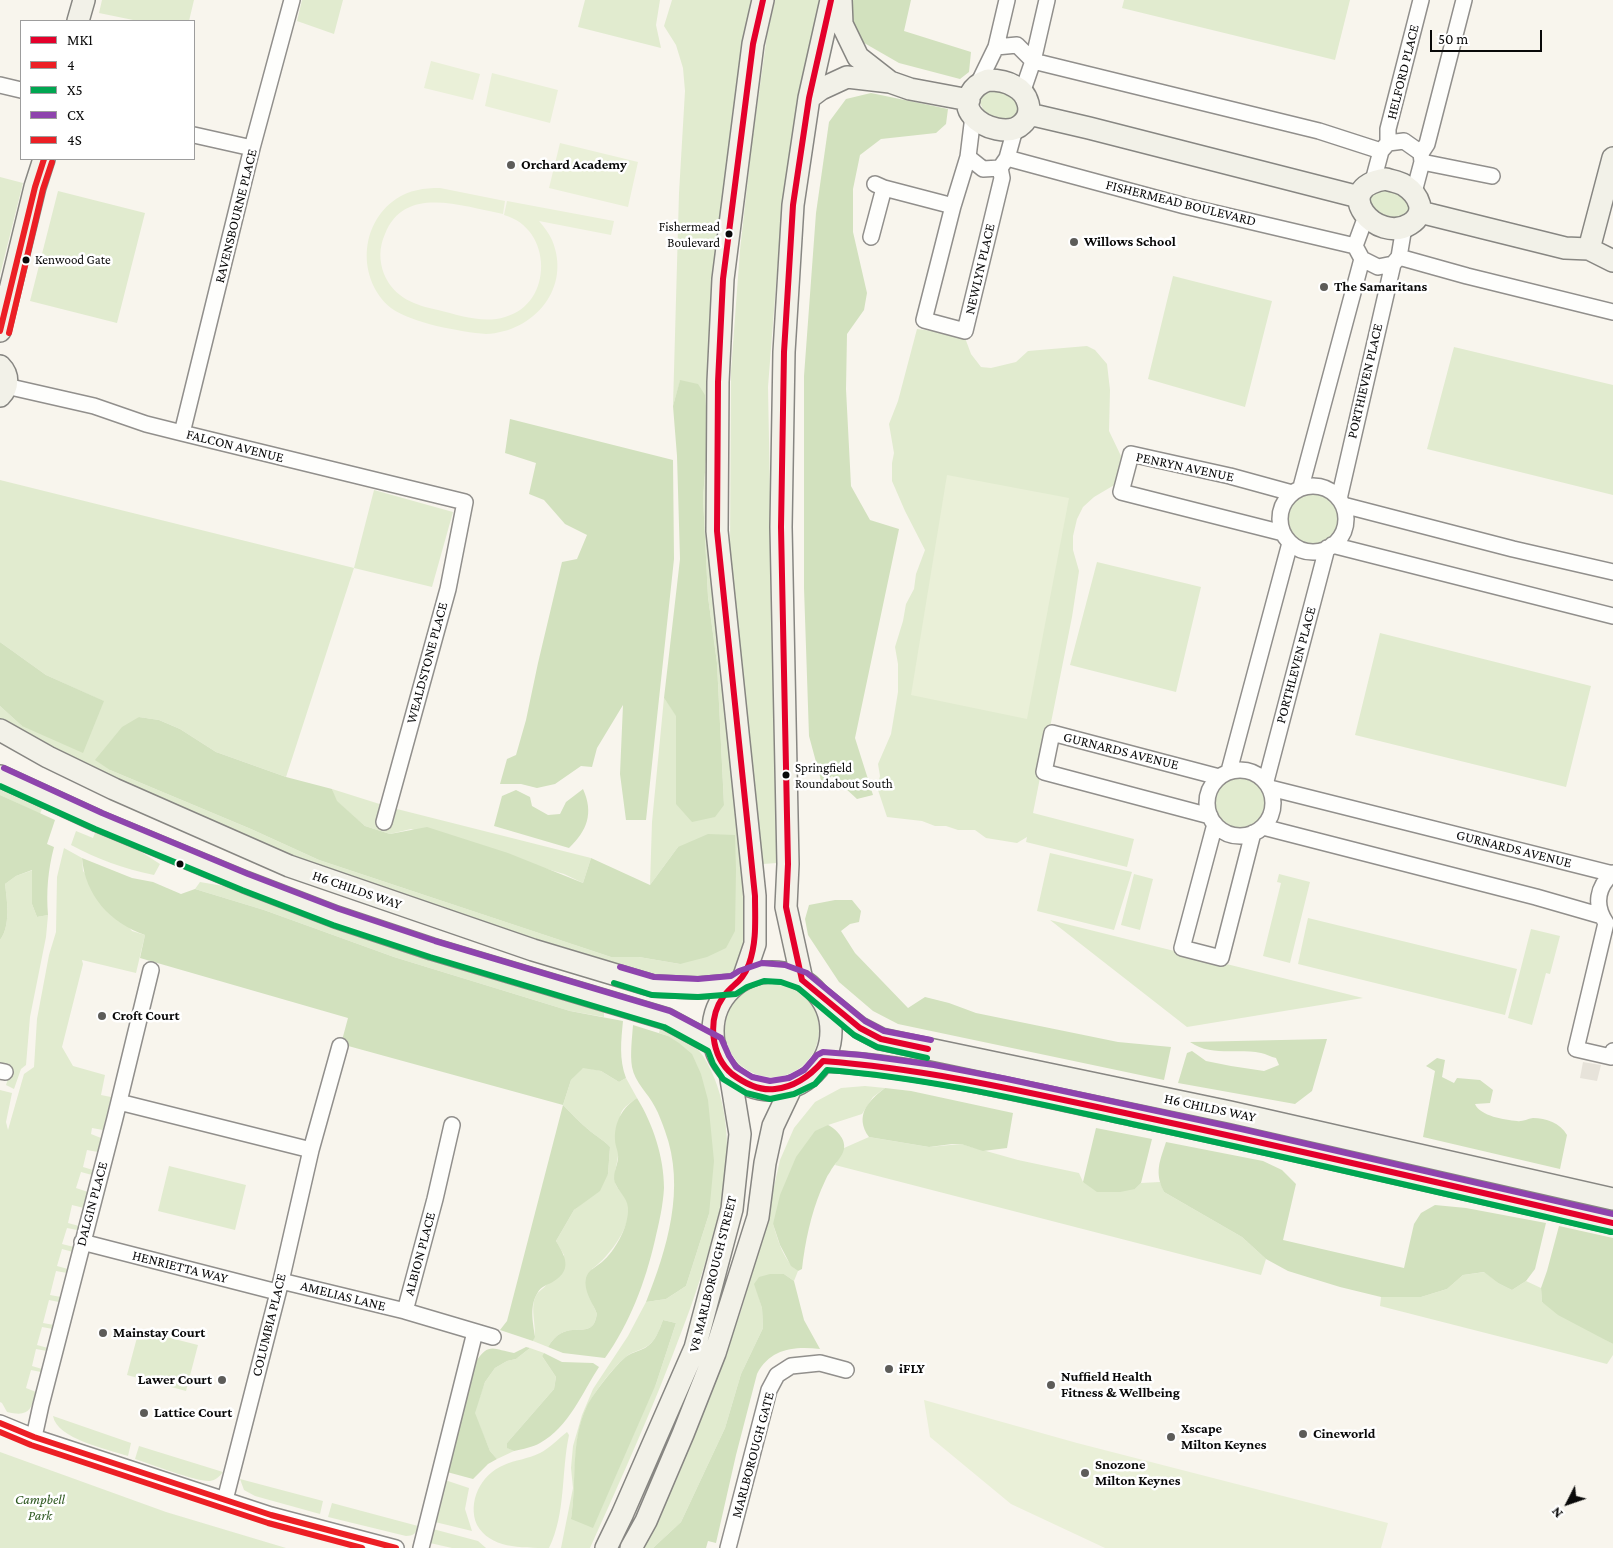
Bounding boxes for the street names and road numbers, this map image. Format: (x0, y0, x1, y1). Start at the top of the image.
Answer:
street label: HELFORD PLACE (1383, 23, 1423, 121)
street label: RAVENSBOURNE PLACE (211, 147, 261, 285)
street label: FISHERMEAD BOULEVARD (1104, 176, 1258, 230)
street label: NEWLYN PLACE (961, 222, 999, 316)
street label: PORTHIEVEN PLACE (1344, 322, 1386, 440)
street label: FALCON AVENUE (184, 426, 286, 466)
street label: PENRYN AVENUE (1134, 448, 1236, 486)
street label: WEALDSTONE PLACE (403, 600, 451, 726)
street label: PORTHLEVEN PLACE (1272, 605, 1320, 725)
street label: GURNARDS AVENUE (1062, 729, 1180, 773)
street label: GURNARDS AVENUE (1455, 827, 1573, 871)
street label: H6 CHILDS WAY (310, 867, 404, 913)
street label: H6 CHILDS WAY (1163, 1090, 1257, 1126)
street label: DALGIN PLACE (73, 1160, 111, 1248)
street label: V8 MARLBOROUGH STREET (685, 1194, 741, 1354)
street label: ALBION PLACE (401, 1210, 439, 1298)
street label: HENRIETTA WAY (130, 1247, 230, 1287)
street label: COLUMBIA PLACE (248, 1272, 290, 1378)
street label: AMELIAS LANE (299, 1277, 387, 1315)
street label: MARLBOROUGH GATE (728, 1390, 778, 1520)

